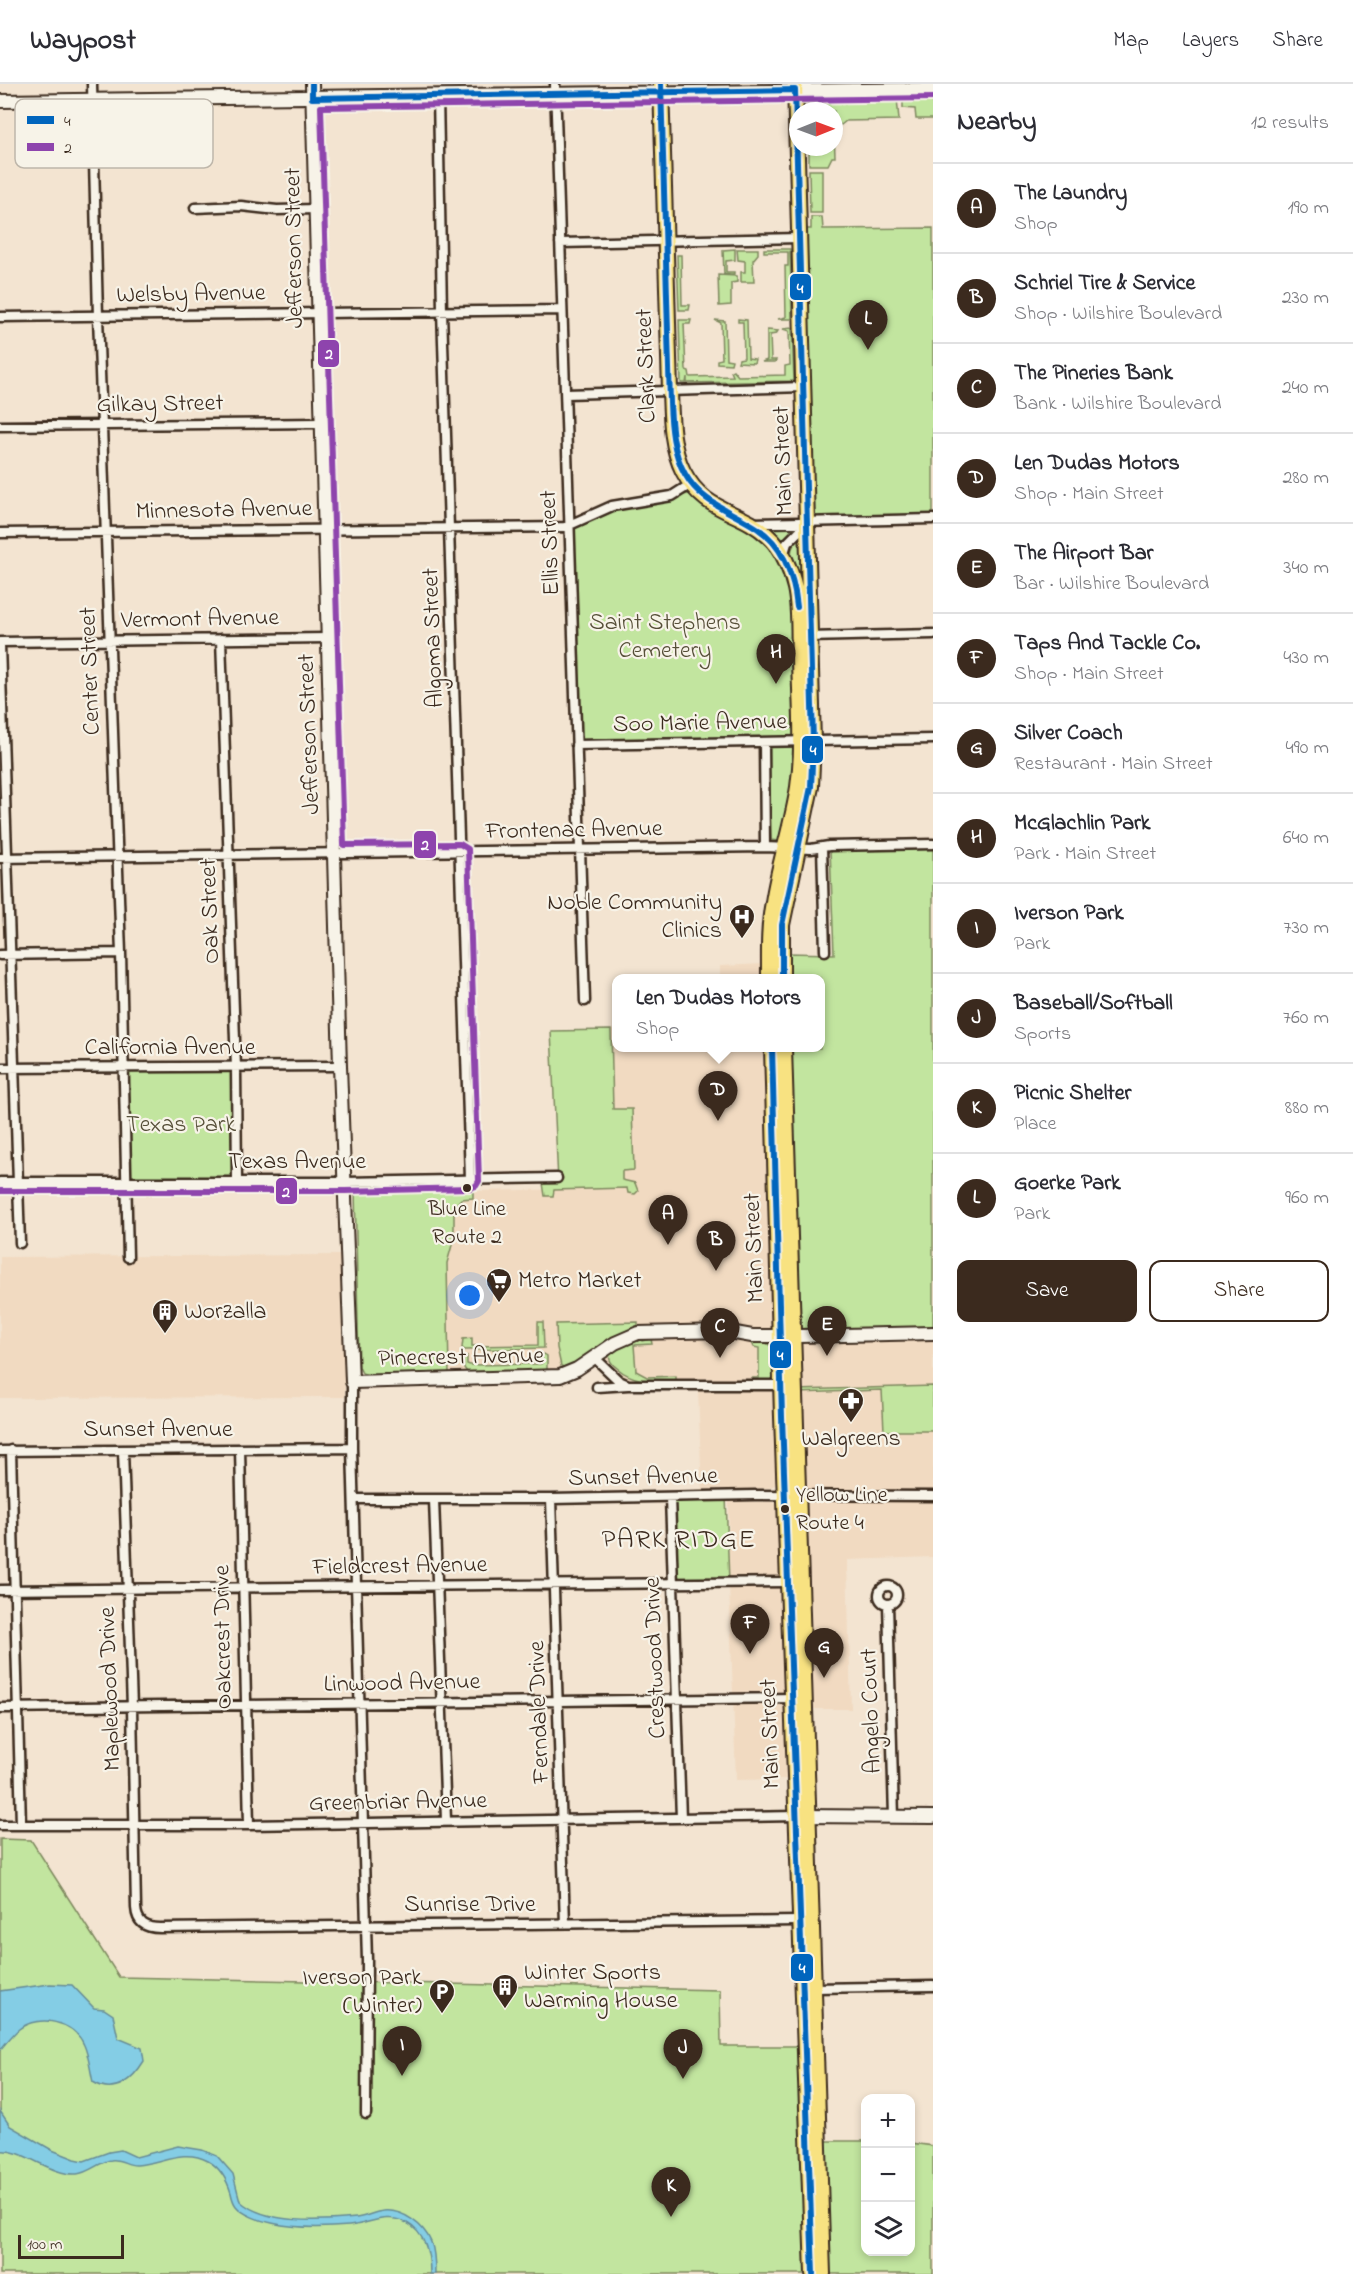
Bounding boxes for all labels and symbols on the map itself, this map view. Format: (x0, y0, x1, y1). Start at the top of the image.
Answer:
legend (15, 99, 213, 168)
north arrow (789, 102, 843, 156)
text: 4 (64, 110, 71, 134)
text: 2 (64, 137, 72, 161)
street label: Jefferson Street (276, 167, 314, 329)
line badge: 4 (789, 273, 812, 301)
street label: Welsby Avenue (116, 276, 266, 315)
text: 4 (796, 277, 804, 301)
pin: L (848, 300, 888, 350)
street label: Clark Street (628, 308, 666, 424)
line badge: 2 (317, 339, 340, 368)
text: 2 (324, 343, 333, 367)
street label: Gilkay Street (96, 386, 224, 425)
street label: Main Street (765, 405, 803, 517)
street label: Ellis Street (532, 490, 570, 596)
street label: Minnesota Avenue (135, 492, 313, 530)
street label: Algoma Street (414, 567, 454, 709)
street label: Vermont Avenue (120, 601, 280, 639)
street label: Center Street (71, 606, 111, 736)
park label: Saint Stephens Cemetery (589, 606, 741, 670)
pin: H (756, 634, 796, 684)
street label: Jefferson Street (290, 653, 330, 815)
street label: Soo Marie Avenue (613, 705, 788, 743)
line badge: 4 (801, 735, 824, 764)
text: 4 (809, 739, 817, 763)
street label: Frontenac Avenue (484, 812, 663, 850)
line badge: 2 (413, 830, 437, 859)
text: 2 (420, 834, 429, 858)
street label: Oak Street (192, 858, 230, 964)
place label: Noble Community Clinics (547, 886, 722, 949)
hospital icon: Noble Community Clinics (727, 902, 757, 940)
street label: California Avenue (85, 1031, 256, 1066)
pin: D (698, 1072, 738, 1121)
park label: Texas Park (126, 1108, 236, 1143)
street label: Texas Avenue (228, 1145, 366, 1180)
line badge: 2 (275, 1177, 298, 1205)
text: 2 (281, 1181, 290, 1205)
marker: Blue Line Route 2 (461, 1182, 473, 1194)
street label: Main Street (736, 1192, 774, 1304)
place label: Blue Line Route 2 (427, 1194, 506, 1254)
pin: A (648, 1196, 688, 1245)
pin: B (696, 1222, 736, 1271)
place label: Metro Market (518, 1264, 642, 1299)
supermarket icon: Metro Market (484, 1266, 514, 1304)
your location (455, 1281, 484, 1310)
place label: Worzalla (184, 1295, 267, 1330)
building icon: Worzalla (150, 1297, 180, 1335)
pin: E (808, 1306, 846, 1356)
pin: C (700, 1308, 740, 1358)
street label: Pinecrest Avenue (378, 1339, 545, 1377)
line badge: 4 (769, 1340, 792, 1369)
text: 4 (776, 1344, 784, 1368)
pharmacy icon: Walgreens (836, 1386, 866, 1424)
street label: Sunset Avenue (83, 1413, 233, 1448)
place label: Walgreens (801, 1422, 901, 1457)
street label: Sunset Avenue (568, 1459, 718, 1497)
place label: Yellow Line Route 4 (796, 1480, 888, 1540)
marker: Yellow Line Route 4 (779, 1503, 791, 1515)
district label: PARK RIDGE (602, 1521, 756, 1560)
street label: Fieldcrest Avenue (311, 1548, 488, 1586)
street label: Oakcrest Drive (205, 1564, 243, 1710)
street label: Crestwood Drive (636, 1576, 676, 1739)
pin: F (730, 1604, 770, 1654)
street label: Maplewood Drive (91, 1606, 131, 1772)
pin: G (804, 1628, 844, 1678)
street label: Ferndale Drive (520, 1640, 560, 1785)
street label: Angelo Court (852, 1648, 892, 1774)
street label: Linwood Avenue (323, 1665, 481, 1703)
street label: Main Street (752, 1678, 790, 1790)
street label: Greenbriar Avenue (308, 1784, 488, 1822)
street label: Sunrise Drive (404, 1888, 536, 1923)
line badge: 4 (790, 1953, 814, 1982)
place label: Winter Sports Warming House (524, 1956, 678, 2019)
text: 4 (798, 1957, 806, 1981)
place label: Iverson Park (Winter) (302, 1961, 422, 2024)
building icon: Winter Sports Warming House (490, 1972, 520, 2010)
parking icon: Iverson Park (Winter) (427, 1977, 457, 2015)
pin: I (382, 2026, 422, 2076)
pin: J (664, 2030, 702, 2079)
pin: K (652, 2168, 690, 2217)
scale bar (18, 2232, 124, 2260)

